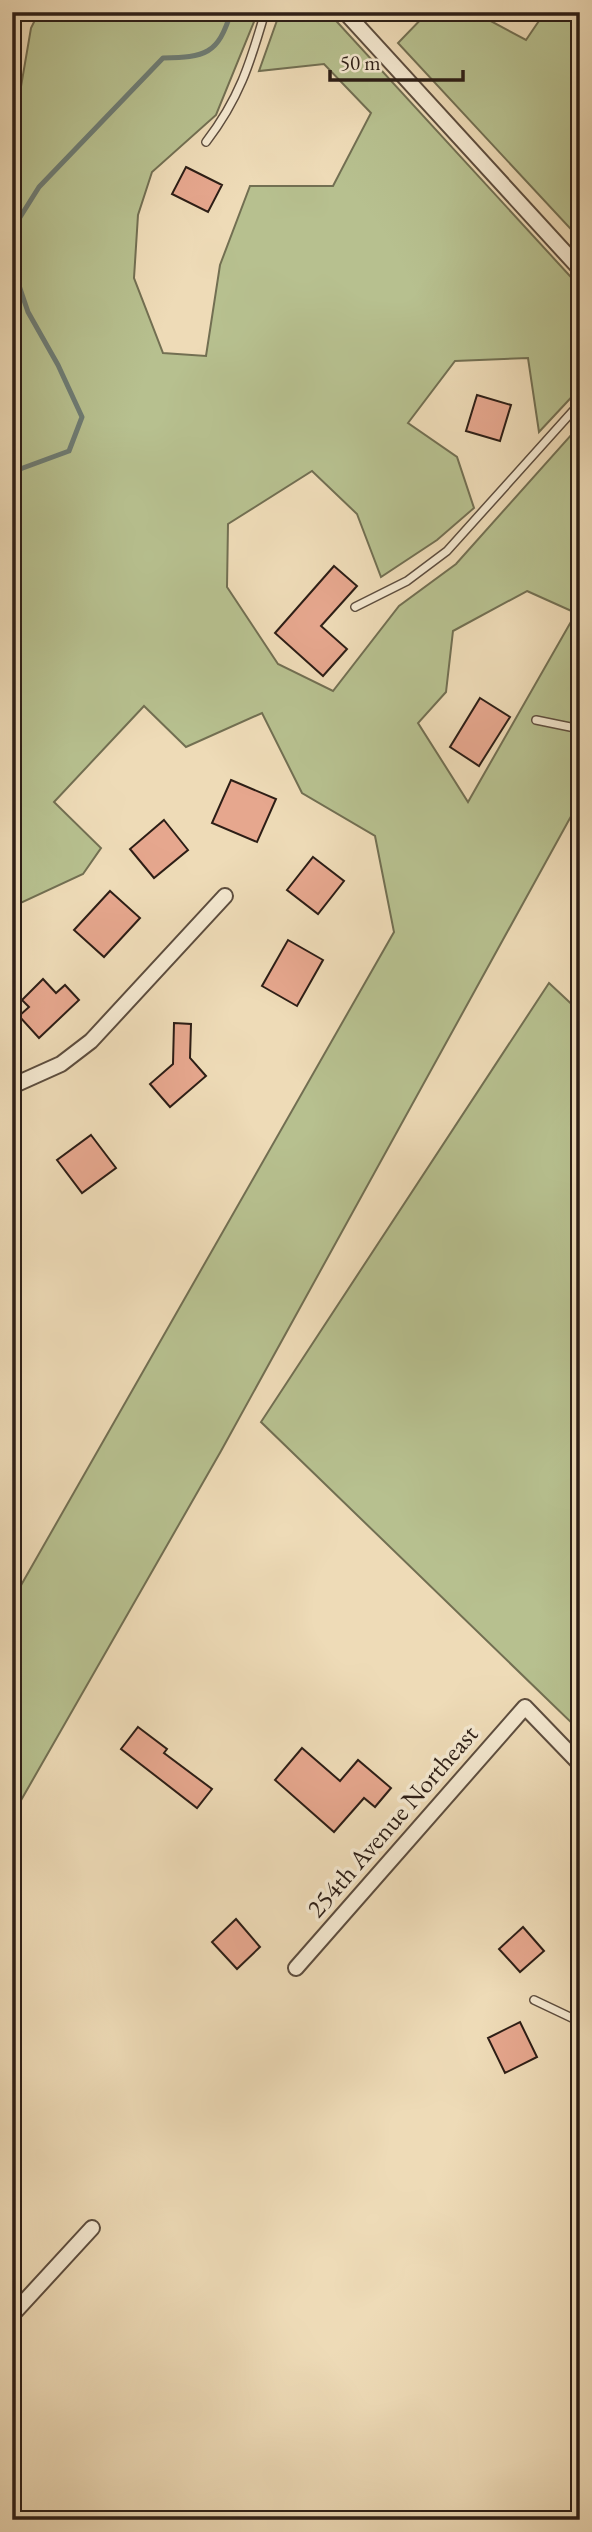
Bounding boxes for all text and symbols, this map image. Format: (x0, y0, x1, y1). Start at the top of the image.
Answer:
scale bar (330, 38, 462, 82)
text: 50 m (340, 49, 381, 76)
street label: 254th Avenue Northeast (299, 1717, 485, 1925)

